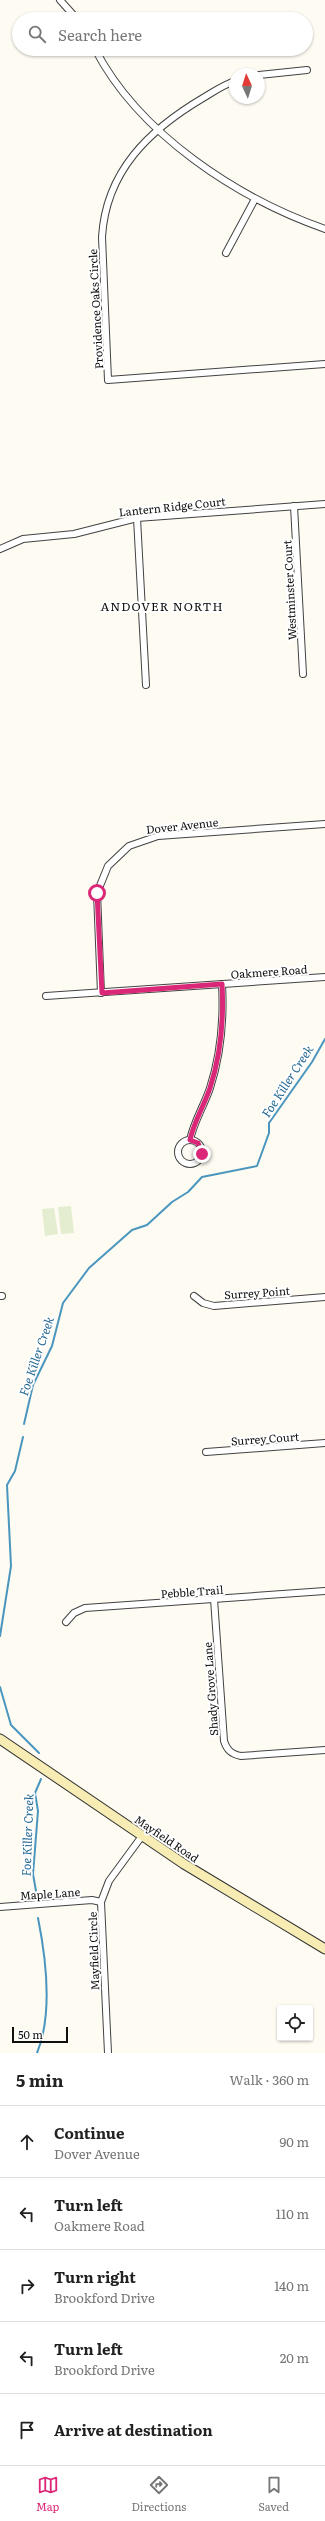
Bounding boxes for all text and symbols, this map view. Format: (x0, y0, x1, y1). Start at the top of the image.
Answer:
search box (12, 12, 313, 56)
icon: search (26, 23, 48, 45)
text: Search here (58, 23, 142, 46)
north arrow (229, 68, 265, 104)
street label: Providence Oaks Circle (84, 248, 106, 369)
street label: Lantern Ridge Court (118, 492, 227, 520)
street label: Westminster Court (278, 539, 300, 640)
district label: ANDOVER NORTH (100, 597, 224, 615)
street label: Dover Avenue (145, 813, 219, 837)
route start (88, 884, 106, 902)
street label: Oakmere Road (230, 960, 308, 982)
water label: Foe Killer Creek (257, 1041, 317, 1121)
route end (193, 1145, 211, 1163)
street label: Surrey Point (224, 1282, 291, 1302)
water label: Foe Killer Creek (14, 1313, 58, 1398)
street label: Surrey Court (230, 1428, 300, 1448)
street label: Pebble Trail (160, 1581, 224, 1601)
street label: Shady Grove Lane (199, 1641, 221, 1737)
water label: Foe Killer Creek (17, 1793, 37, 1877)
street label: Mayfield Road (132, 1811, 202, 1866)
street label: Maple Lane (19, 1883, 81, 1903)
street label: Mayfield Circle (84, 1911, 102, 1991)
map controls (277, 2005, 313, 2041)
button: locate (277, 2005, 313, 2041)
scale bar (12, 2025, 68, 2044)
text: 50 m (18, 2026, 43, 2042)
text: 5 min (16, 2067, 64, 2092)
text: Walk · 360 m (229, 2070, 309, 2089)
text: Continue (54, 2121, 124, 2144)
icon: ahead (16, 2131, 38, 2153)
text: 90 m (279, 2132, 309, 2151)
text: Dover Avenue (54, 2144, 140, 2163)
text: Turn left (54, 2193, 123, 2216)
icon: left (16, 2203, 38, 2225)
text: 110 m (276, 2204, 309, 2223)
text: Oakmere Road (54, 2216, 145, 2235)
text: Turn right (54, 2265, 136, 2288)
icon: right (16, 2275, 38, 2297)
text: 140 m (274, 2276, 309, 2295)
text: Brookford Drive (54, 2288, 155, 2307)
text: Turn left (54, 2337, 123, 2360)
icon: left (16, 2347, 38, 2369)
text: 20 m (280, 2348, 309, 2367)
text: Brookford Drive (54, 2360, 155, 2379)
text: Arrive at destination (54, 2418, 213, 2441)
icon: arrive (16, 2419, 38, 2441)
tab: Map (36, 2474, 59, 2514)
tab: Directions (131, 2474, 186, 2514)
tab: Saved (258, 2474, 289, 2514)

